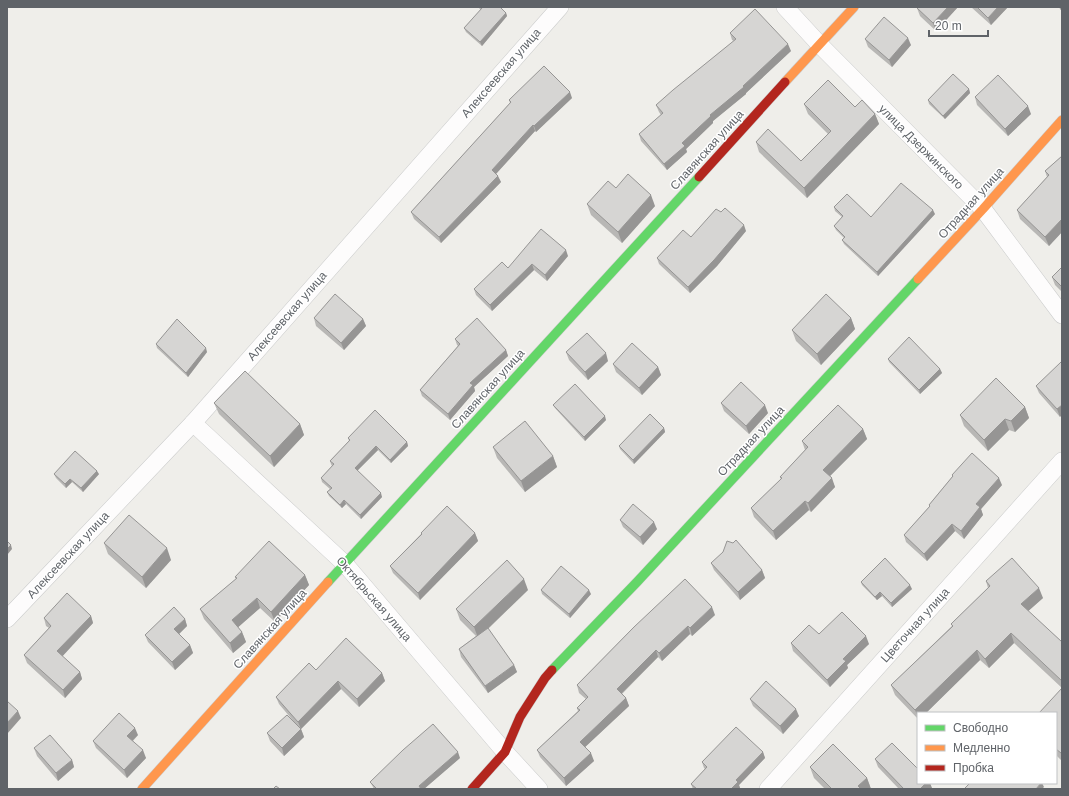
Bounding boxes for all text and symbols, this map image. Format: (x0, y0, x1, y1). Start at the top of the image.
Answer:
scale bar (929, 12, 988, 38)
text: 20 m (935, 19, 962, 33)
street label: Алексеевская улица (458, 25, 544, 120)
street label: улица Дзержинского (876, 102, 966, 192)
street label: Славянская улица (667, 107, 747, 193)
street label: Отрадная улица (935, 164, 1007, 242)
street label: Алексеевская улица (244, 268, 330, 363)
street label: Славянская улица (448, 346, 528, 432)
street label: Отрадная улица (715, 403, 787, 479)
street label: Алексеевская улица (24, 508, 112, 601)
street label: Октябрьская улица (333, 554, 415, 644)
street label: Цветочная улица (878, 585, 952, 665)
street label: Славянская улица (230, 586, 310, 672)
legend (917, 712, 1057, 784)
text: Свободно (953, 721, 1008, 735)
text: Медленно (953, 741, 1010, 755)
text: Пробка (953, 761, 994, 775)

